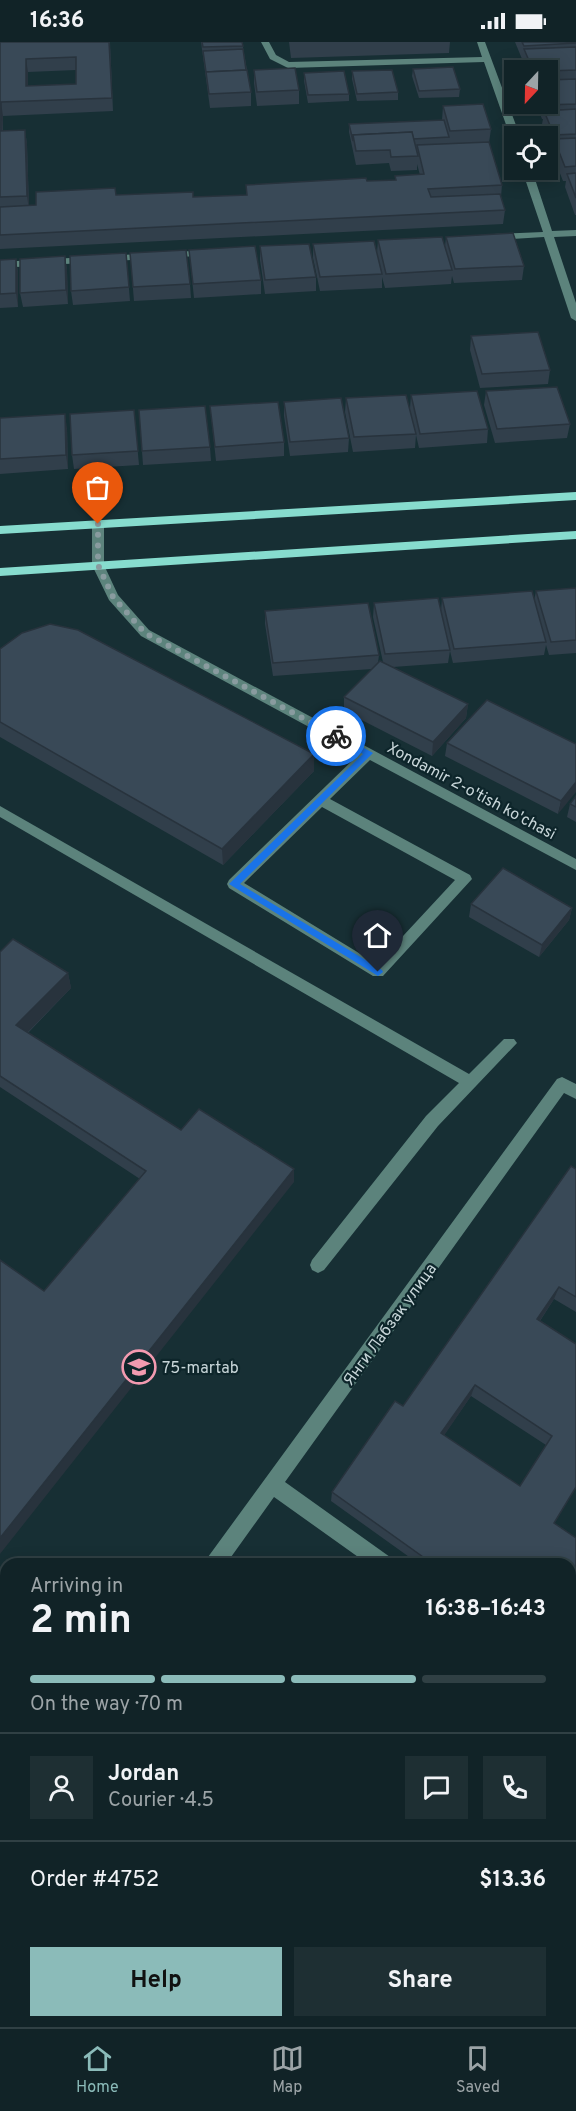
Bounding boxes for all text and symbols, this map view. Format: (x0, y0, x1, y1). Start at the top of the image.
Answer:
text: 16:36 (30, 8, 84, 35)
north arrow (504, 60, 558, 114)
map controls (504, 60, 558, 180)
button: locate (504, 126, 558, 180)
pin (72, 462, 123, 524)
icon: bag (81, 471, 114, 504)
courier (306, 706, 366, 766)
icon: bike (320, 720, 353, 753)
street label: Xondamir 2-o'tish ko'chasi (383, 739, 559, 845)
pin (352, 910, 403, 972)
icon: home (361, 919, 394, 952)
street label: Янги Лабзак улица (339, 1260, 442, 1390)
school or university icon: 75-martab (121, 1349, 157, 1385)
place label: 75-martab (162, 1359, 239, 1379)
text: Arriving in (30, 1574, 123, 1600)
text: 16:38–16:43 (425, 1596, 546, 1623)
text: 2 min (30, 1598, 132, 1647)
text: On the way · 70 m (30, 1692, 183, 1718)
button: person (30, 1756, 93, 1819)
button: chat (405, 1756, 468, 1819)
button: phone (483, 1756, 546, 1819)
text: Jordan (108, 1761, 179, 1788)
text: Courier · 4.5 (108, 1788, 214, 1814)
text: Order #4752 (30, 1867, 159, 1894)
text: $13.36 (479, 1867, 546, 1894)
button: Help (30, 1947, 282, 2016)
button: Share (294, 1947, 546, 2016)
tab: Home (76, 2042, 119, 2098)
tab: Map (271, 2042, 304, 2098)
tab: Saved (456, 2042, 500, 2098)

